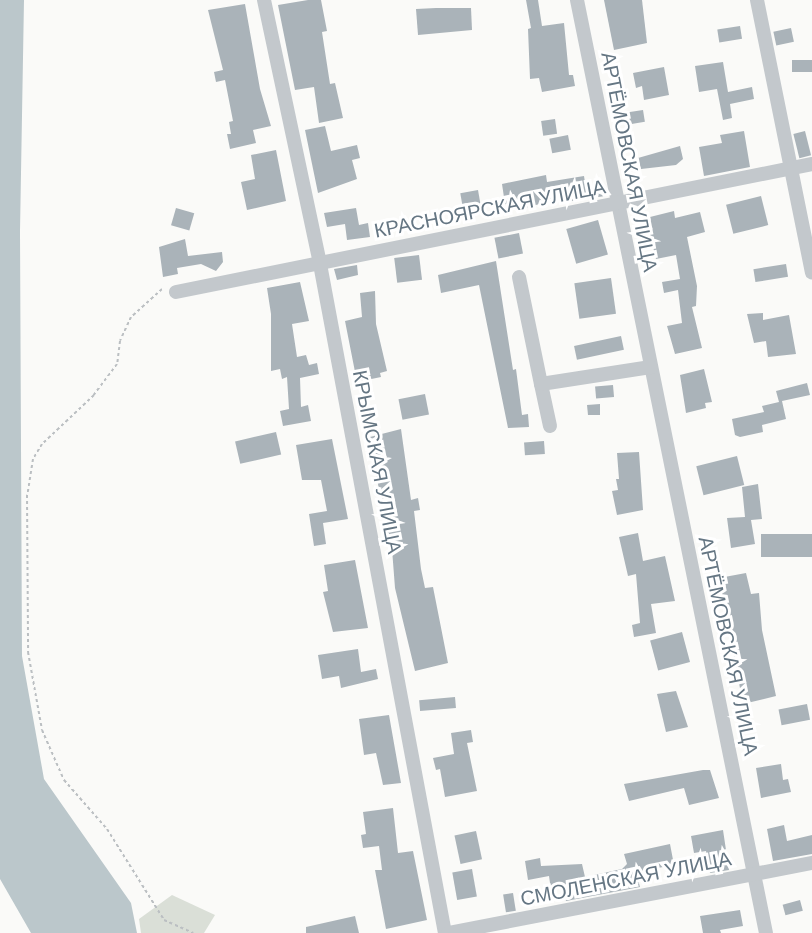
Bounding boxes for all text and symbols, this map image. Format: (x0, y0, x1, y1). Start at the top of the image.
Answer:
street label: АРТЁМОВСКАЯ УЛИЦА (596, 50, 662, 274)
street label: КРАСНОЯРСКАЯ УЛИЦА (372, 175, 608, 243)
street label: КРЫМСКАЯ УЛИЦА (347, 368, 407, 556)
street label: АРТЁМОВСКАЯ УЛИЦА (693, 534, 763, 758)
street label: СМОЛЕНСКАЯ УЛИЦА (519, 847, 733, 911)

